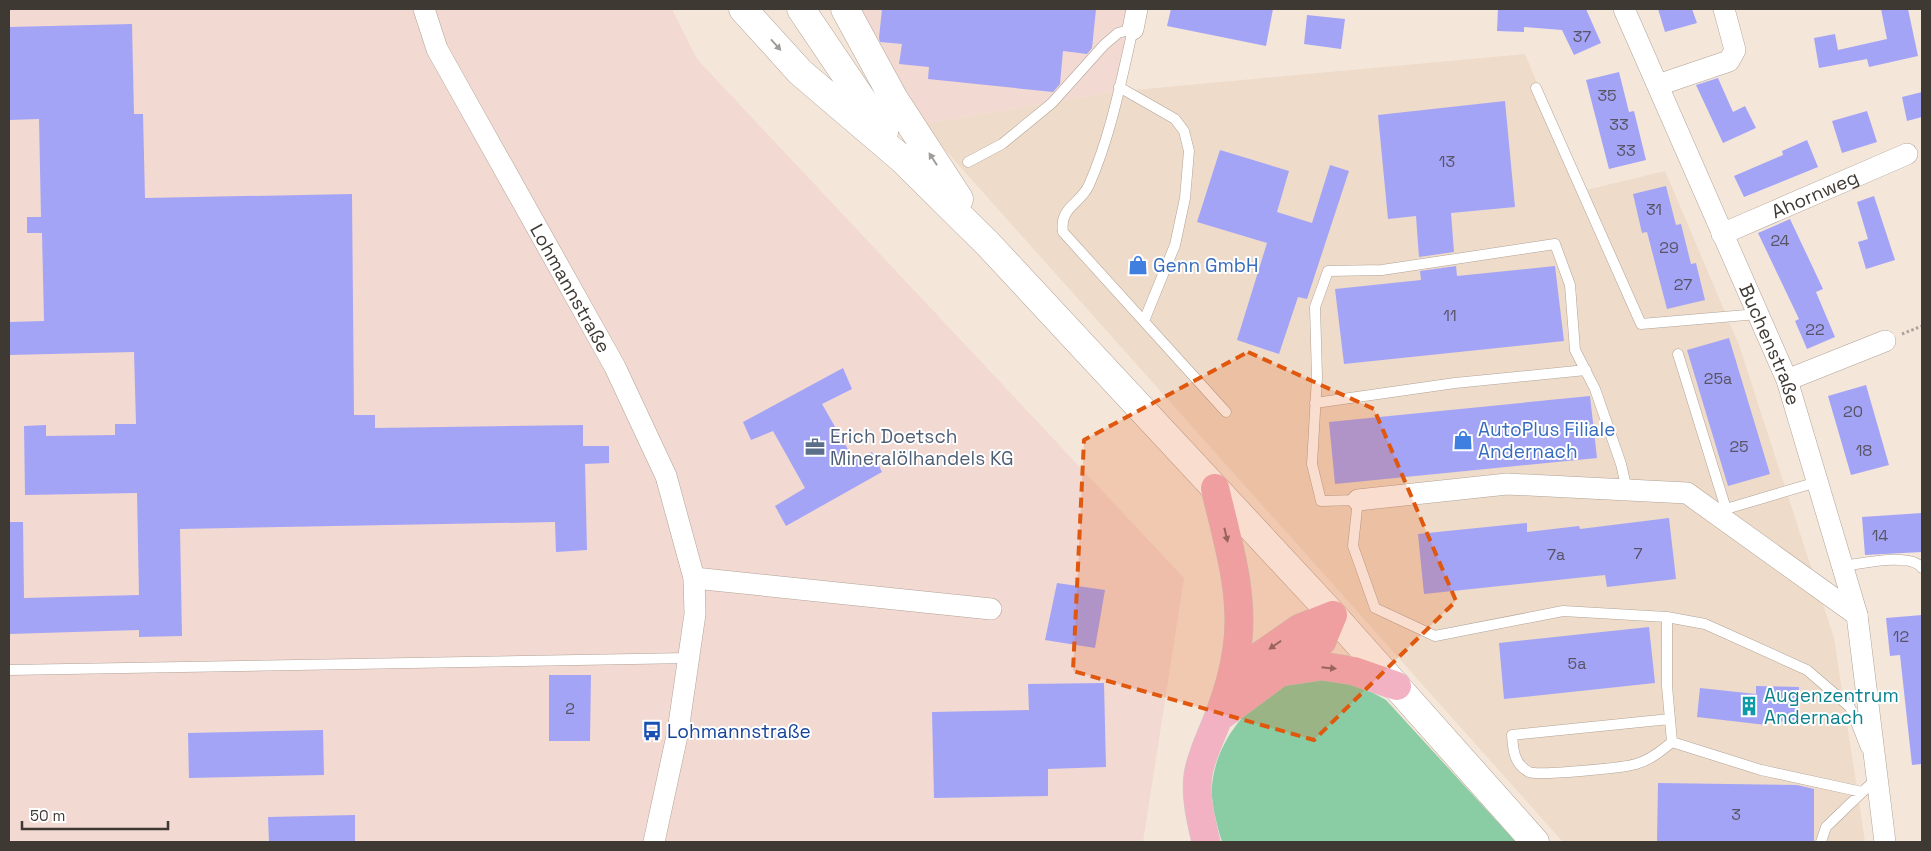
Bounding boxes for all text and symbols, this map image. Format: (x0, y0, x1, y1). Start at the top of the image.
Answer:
house number: 37 (1573, 26, 1591, 47)
one-way arrow (770, 39, 781, 52)
house number: 35 (1597, 85, 1617, 106)
house number: 33 (1609, 114, 1629, 135)
house number: 33 (1616, 140, 1636, 161)
house number: 13 (1439, 151, 1455, 172)
one-way arrow (928, 153, 938, 166)
street label: Ahornweg (1767, 164, 1862, 224)
house number: 31 (1646, 199, 1662, 220)
street label: Lohmannstraße (525, 219, 617, 357)
house number: 24 (1770, 230, 1790, 251)
house number: 29 (1659, 237, 1679, 258)
place label: Genn GmbH (1153, 253, 1259, 278)
shop icon: Genn GmbH (1127, 254, 1149, 276)
house number: 27 (1674, 274, 1692, 295)
street label: Buchenstraße (1734, 280, 1806, 408)
house number: 11 (1443, 305, 1457, 326)
house number: 22 (1805, 319, 1825, 340)
house number: 25a (1704, 368, 1732, 389)
house number: 20 (1843, 401, 1863, 422)
place label: AutoPlus Filiale Andernach (1478, 417, 1615, 464)
place label: Erich Doetsch Mineralölhandels KG (830, 424, 1014, 471)
shop icon: AutoPlus Filiale Andernach (1452, 429, 1474, 451)
office icon: Erich Doetsch Mineralölhandels KG (804, 436, 826, 458)
house number: 25 (1729, 436, 1749, 457)
house number: 18 (1856, 440, 1872, 461)
house number: 14 (1872, 525, 1888, 546)
one-way arrow (1222, 527, 1230, 542)
house number: 7 (1633, 543, 1643, 564)
house number: 7a (1547, 544, 1565, 565)
house number: 12 (1893, 626, 1909, 647)
one-way arrow (1268, 640, 1282, 650)
house number: 5a (1568, 653, 1586, 674)
one-way arrow (1321, 664, 1337, 672)
place label: Augenzentrum Andernach (1764, 683, 1899, 730)
building icon: Augenzentrum Andernach (1738, 695, 1760, 717)
house number: 2 (565, 698, 575, 719)
place label: Lohmannstraße (667, 719, 811, 744)
bus stop icon: Lohmannstraße (641, 720, 663, 742)
scale bar (22, 798, 169, 830)
house number: 3 (1731, 804, 1741, 825)
text: 50 m (30, 806, 65, 825)

